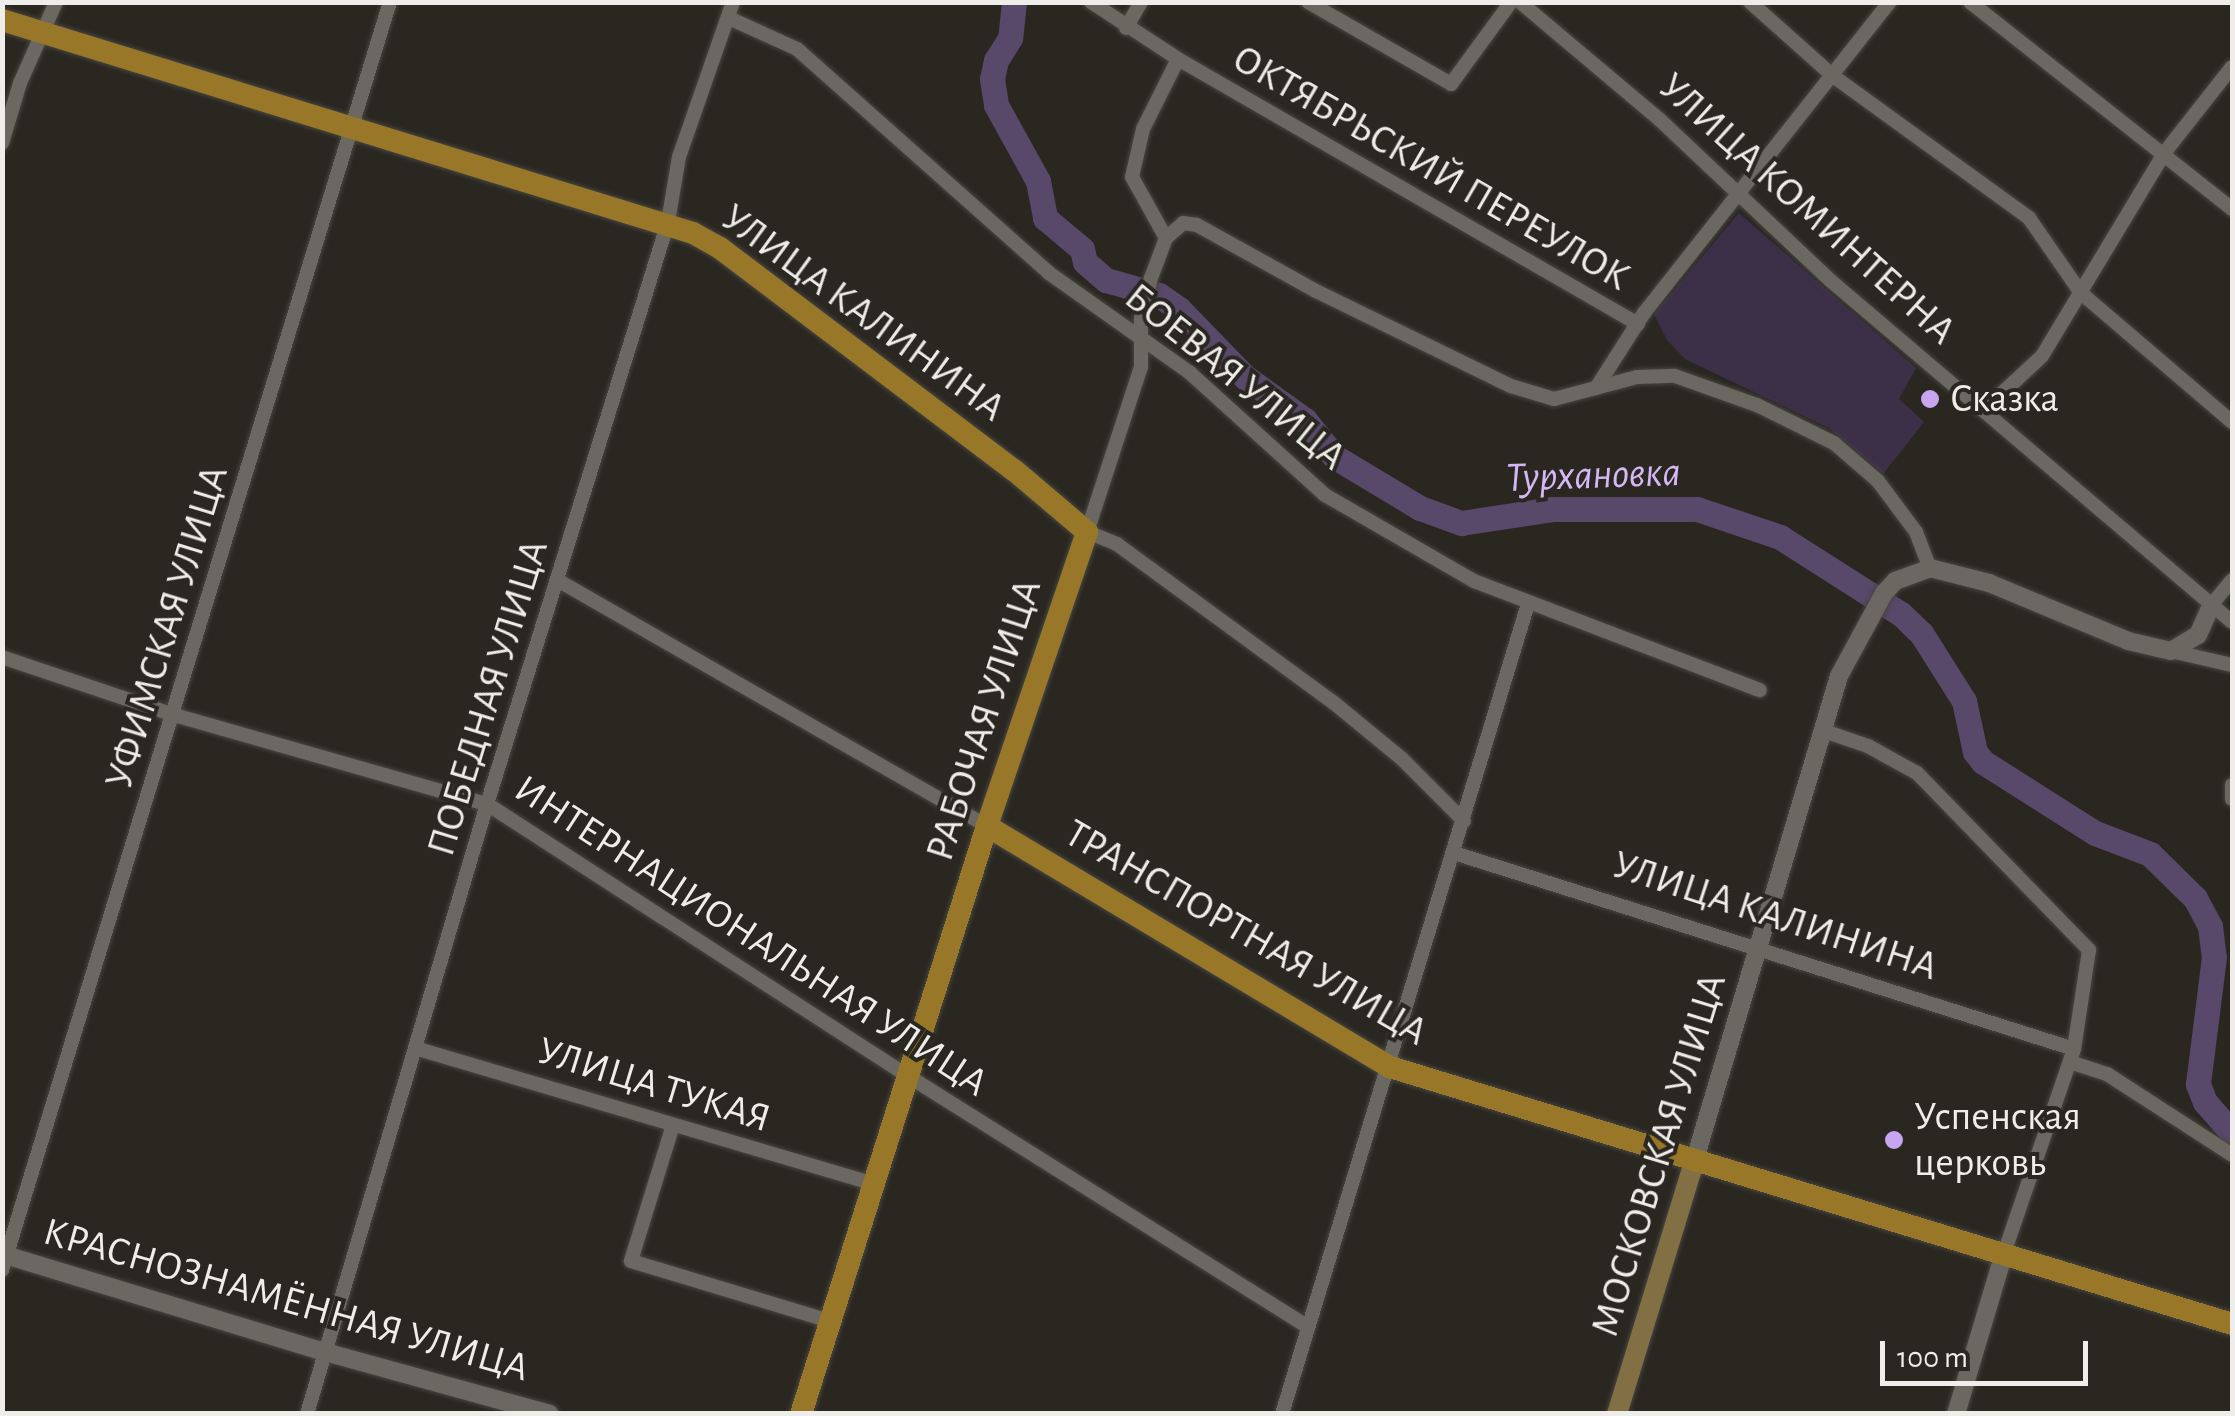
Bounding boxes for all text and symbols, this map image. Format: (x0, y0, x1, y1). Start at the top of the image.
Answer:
street label: ОКТЯБРЬСКИЙ ПЕРЕУЛОК (1224, 35, 1638, 301)
street label: УЛИЦА КОМИНТЕРНА (1649, 63, 1965, 355)
street label: УЛИЦА КАЛИНИНА (712, 194, 1014, 432)
street label: БОЕВАЯ УЛИЦА (1115, 273, 1355, 481)
place label: Сказка (1950, 375, 2059, 423)
marker: Сказка (1919, 388, 1941, 410)
water label: Турхановка (1505, 447, 1681, 503)
street label: УФИМСКАЯ УЛИЦА (95, 460, 239, 794)
street label: ПОБЕДНАЯ УЛИЦА (417, 534, 559, 862)
street label: РАБОЧАЯ УЛИЦА (916, 573, 1052, 867)
street label: ИНТЕРНАЦИОНАЛЬНАЯ УЛИЦА (505, 765, 997, 1107)
street label: ТРАНСПОРТНАЯ УЛИЦА (1056, 810, 1436, 1056)
street label: УЛИЦА КАЛИНИНА (1607, 841, 1943, 991)
street label: МОСКОВСКАЯ УЛИЦА (1581, 968, 1737, 1342)
street label: УЛИЦА ТУКАЯ (532, 1027, 776, 1143)
place label: Успенская церковь (1914, 1093, 2081, 1187)
marker: Успенская церковь (1883, 1129, 1905, 1151)
street label: КРАСНОЗНАМЁННАЯ УЛИЦА (38, 1208, 534, 1392)
scale bar (1885, 1321, 2092, 1383)
text: 100 m (1897, 1343, 1968, 1373)

